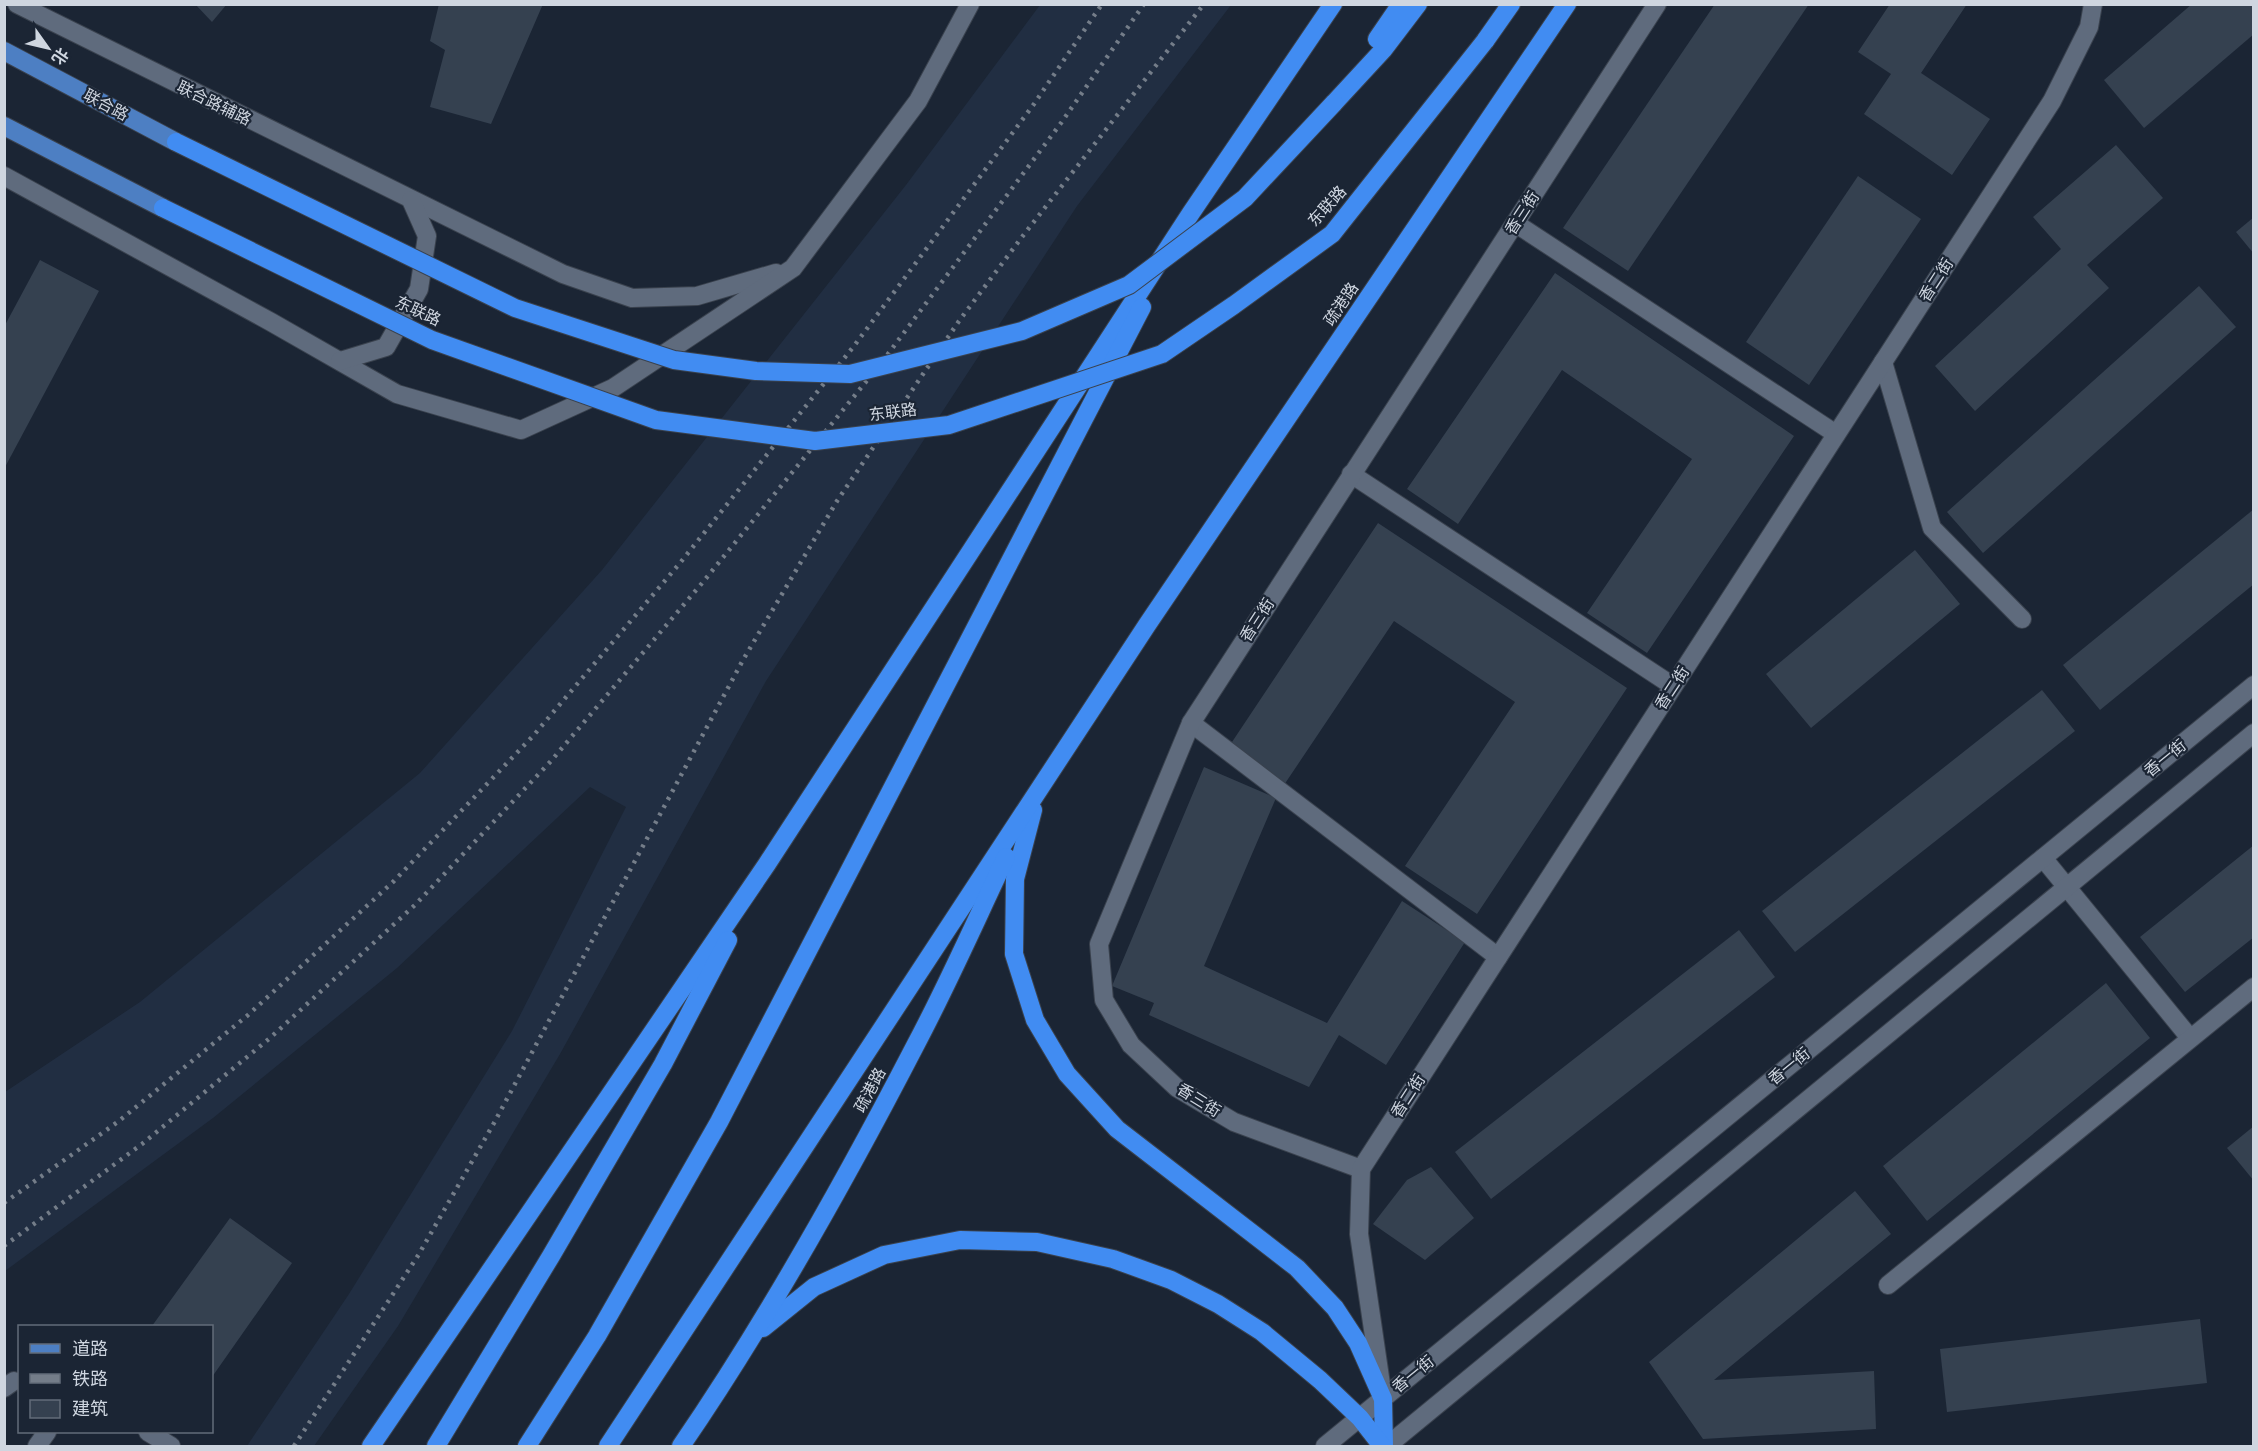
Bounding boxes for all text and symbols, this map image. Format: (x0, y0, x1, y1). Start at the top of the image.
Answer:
north arrow (18, 18, 78, 78)
text: 北 (48, 44, 72, 68)
street label: 联合路辅路 (174, 77, 254, 129)
street label: 联合路 (80, 85, 132, 125)
street label: 东联路 (1304, 182, 1350, 230)
street label: 香三街 (1501, 188, 1543, 238)
street label: 香二街 (1915, 255, 1957, 305)
street label: 疏港路 (1320, 279, 1362, 329)
street label: 东联路 (392, 292, 444, 330)
street label: 东联路 (868, 400, 918, 424)
street label: 香三街 (1236, 595, 1278, 645)
street label: 香二街 (1651, 663, 1693, 713)
street label: 香一街 (2140, 736, 2190, 780)
street label: 香一街 (1764, 1044, 1814, 1088)
street label: 疏港路 (850, 1064, 890, 1116)
street label: 香二街 (1387, 1071, 1429, 1121)
street label: 香三街 (1174, 1079, 1224, 1121)
legend (18, 1325, 213, 1433)
text: 道路 (72, 1338, 108, 1359)
street label: 香一街 (1388, 1352, 1438, 1396)
text: 铁路 (72, 1368, 108, 1389)
text: 建筑 (72, 1398, 108, 1419)

